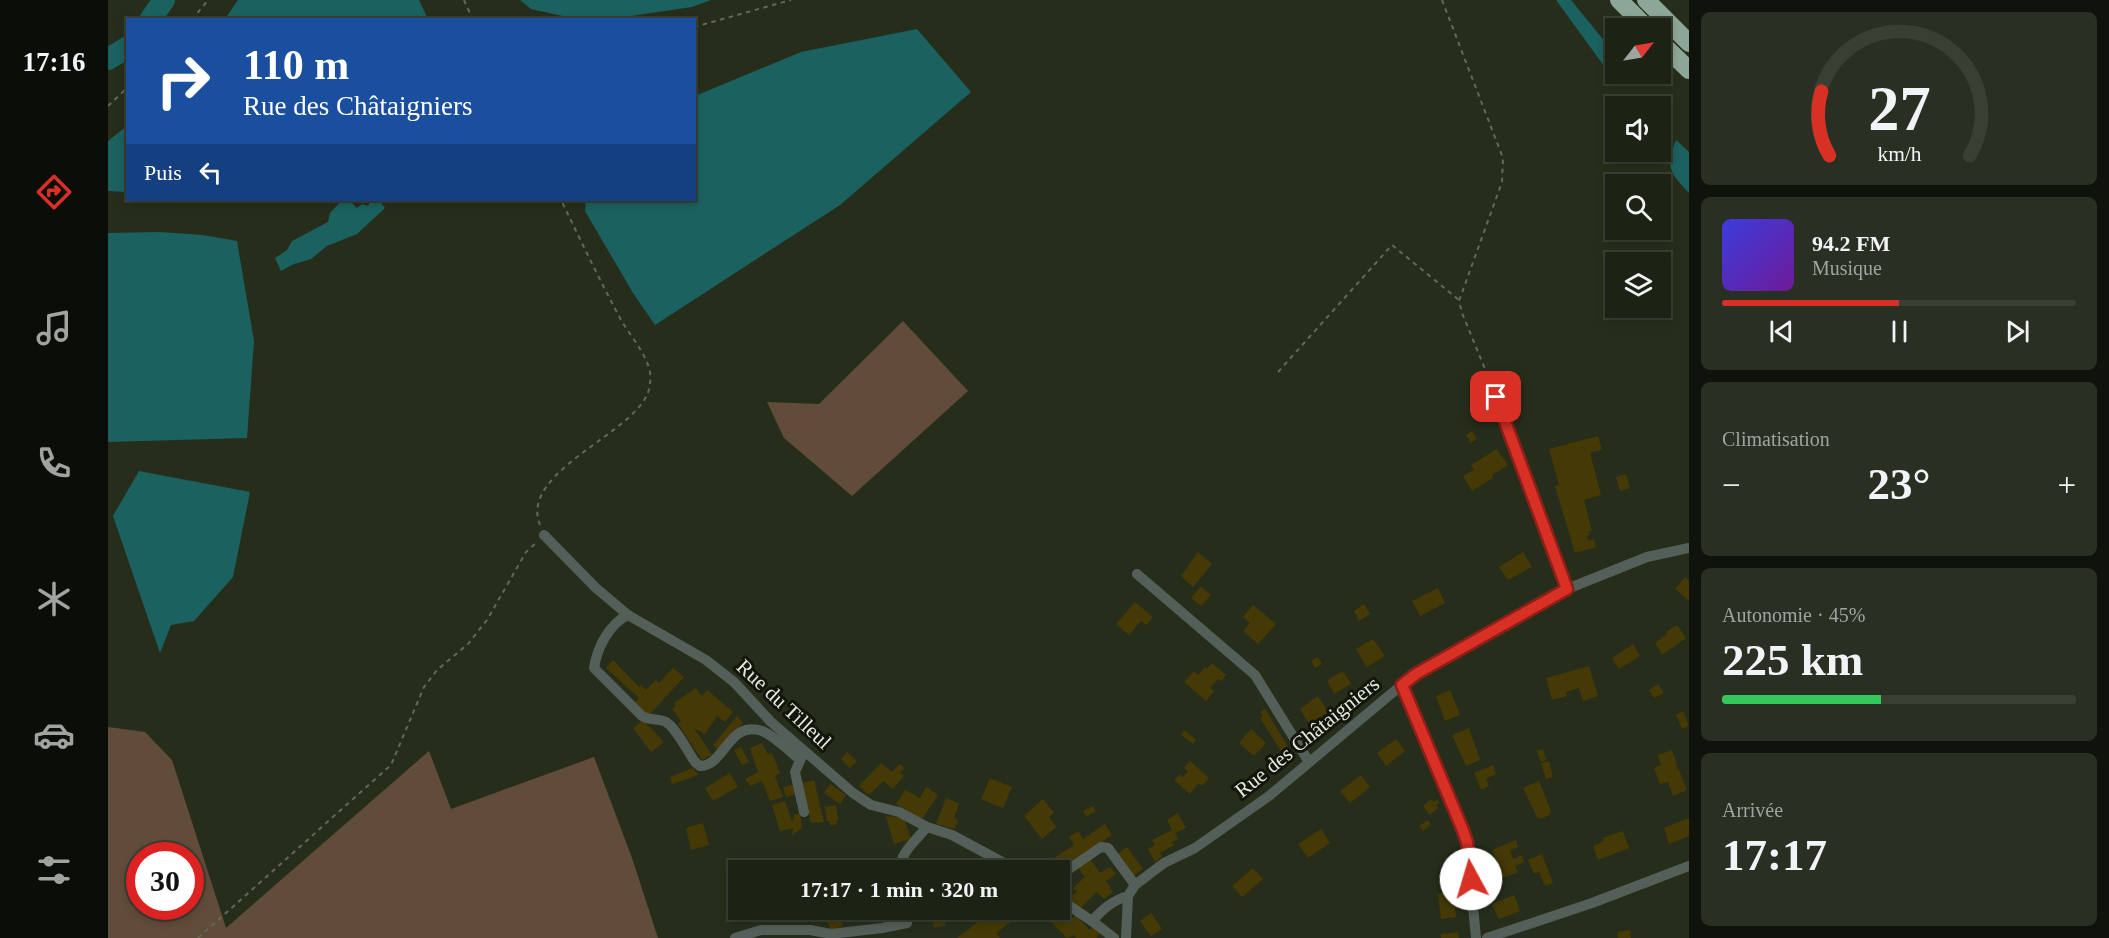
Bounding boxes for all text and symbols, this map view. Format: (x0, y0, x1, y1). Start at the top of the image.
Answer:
north arrow (1605, 18, 1671, 84)
map controls (1605, 18, 1671, 318)
icon: right (144, 42, 222, 120)
text: 110 m (243, 42, 349, 88)
text: 17:16 (23, 47, 86, 77)
text: 27 (1868, 74, 1930, 143)
text: Rue des Châtaigniers (243, 91, 472, 121)
button: sound (1605, 96, 1671, 162)
text: km/h (1877, 142, 1921, 166)
icon: left (194, 156, 227, 189)
text: Puis (144, 160, 182, 185)
icon: directions (33, 171, 75, 213)
button: search (1605, 174, 1671, 240)
text: 94.2 FM (1812, 231, 1890, 256)
button: layers (1605, 252, 1671, 318)
text: Musique (1812, 257, 1882, 279)
icon: music (33, 307, 75, 349)
icon: previous (1765, 315, 1798, 348)
icon: pause (1883, 315, 1916, 348)
icon: next (2001, 315, 2034, 348)
pin (1470, 371, 1521, 422)
icon: arrive (1479, 380, 1512, 413)
text: Climatisation (1722, 428, 1830, 450)
icon: phone (33, 442, 75, 484)
text: 23° (1868, 459, 1931, 509)
text: − (1722, 467, 1741, 503)
text: + (2057, 467, 2076, 503)
icon: climate (33, 578, 75, 620)
text: Autonomie · 45% (1722, 604, 1865, 626)
text: 225 km (1722, 635, 1863, 685)
street label: Rue du Tilleul (732, 654, 836, 754)
street label: Rue des Châtaigniers (1230, 672, 1384, 802)
icon: car (33, 714, 75, 756)
text: Arrivée (1722, 799, 1783, 821)
text: 17:17 (1722, 830, 1827, 880)
speed limit sign: 30 (126, 842, 204, 920)
position arrow (1439, 847, 1503, 911)
icon: filters (33, 849, 75, 891)
text: 17:17 · 1 min · 320 m (800, 877, 998, 902)

